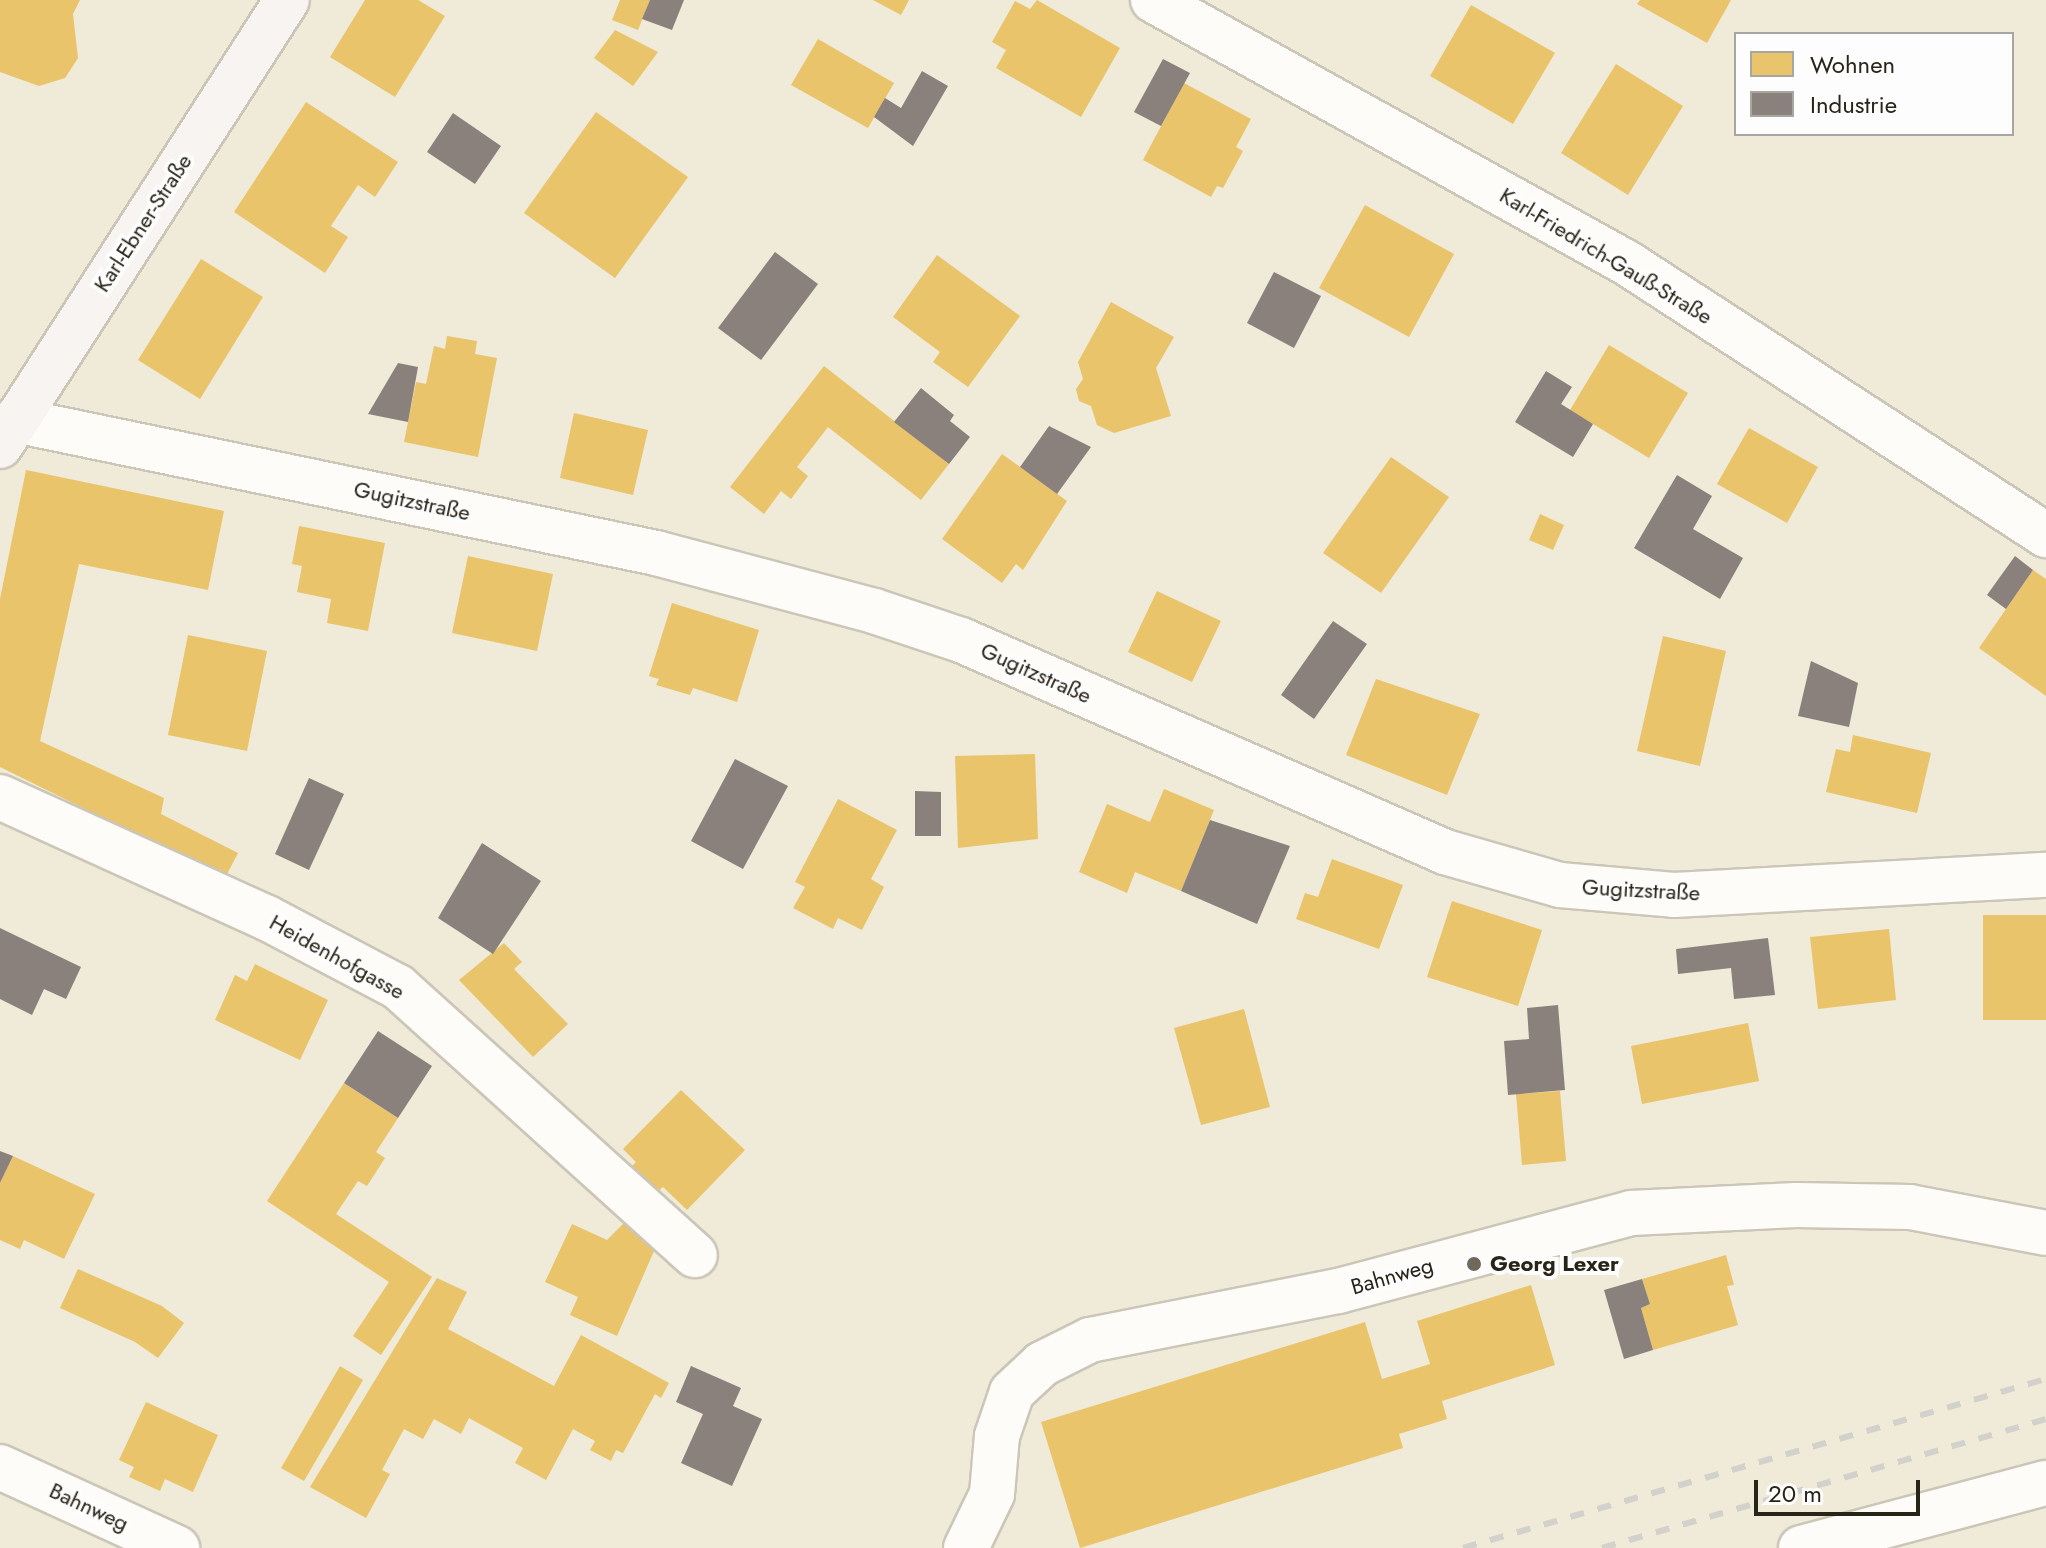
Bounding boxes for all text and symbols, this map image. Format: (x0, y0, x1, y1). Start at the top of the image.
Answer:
legend (1734, 32, 2014, 136)
text: Wohnen (1810, 47, 1895, 82)
text: Industrie (1810, 87, 1897, 122)
street label: Karl-Ebner-Straße (89, 149, 197, 297)
street label: Karl-Friedrich-Gauß-Straße (1495, 182, 1717, 330)
street label: Gugitzstraße (351, 476, 473, 526)
street label: Gugitzstraße (977, 637, 1095, 709)
street label: Gugitzstraße (1581, 874, 1701, 906)
street label: Heidenhofgasse (265, 909, 409, 1005)
place label: Georg Lexer (1490, 1251, 1619, 1277)
street label: Bahnweg (1348, 1252, 1436, 1300)
marker: Georg Lexer (1465, 1255, 1483, 1273)
scale bar (1758, 1464, 1924, 1514)
text: 20 m (1768, 1476, 1822, 1511)
street label: Bahnweg (45, 1477, 133, 1537)

